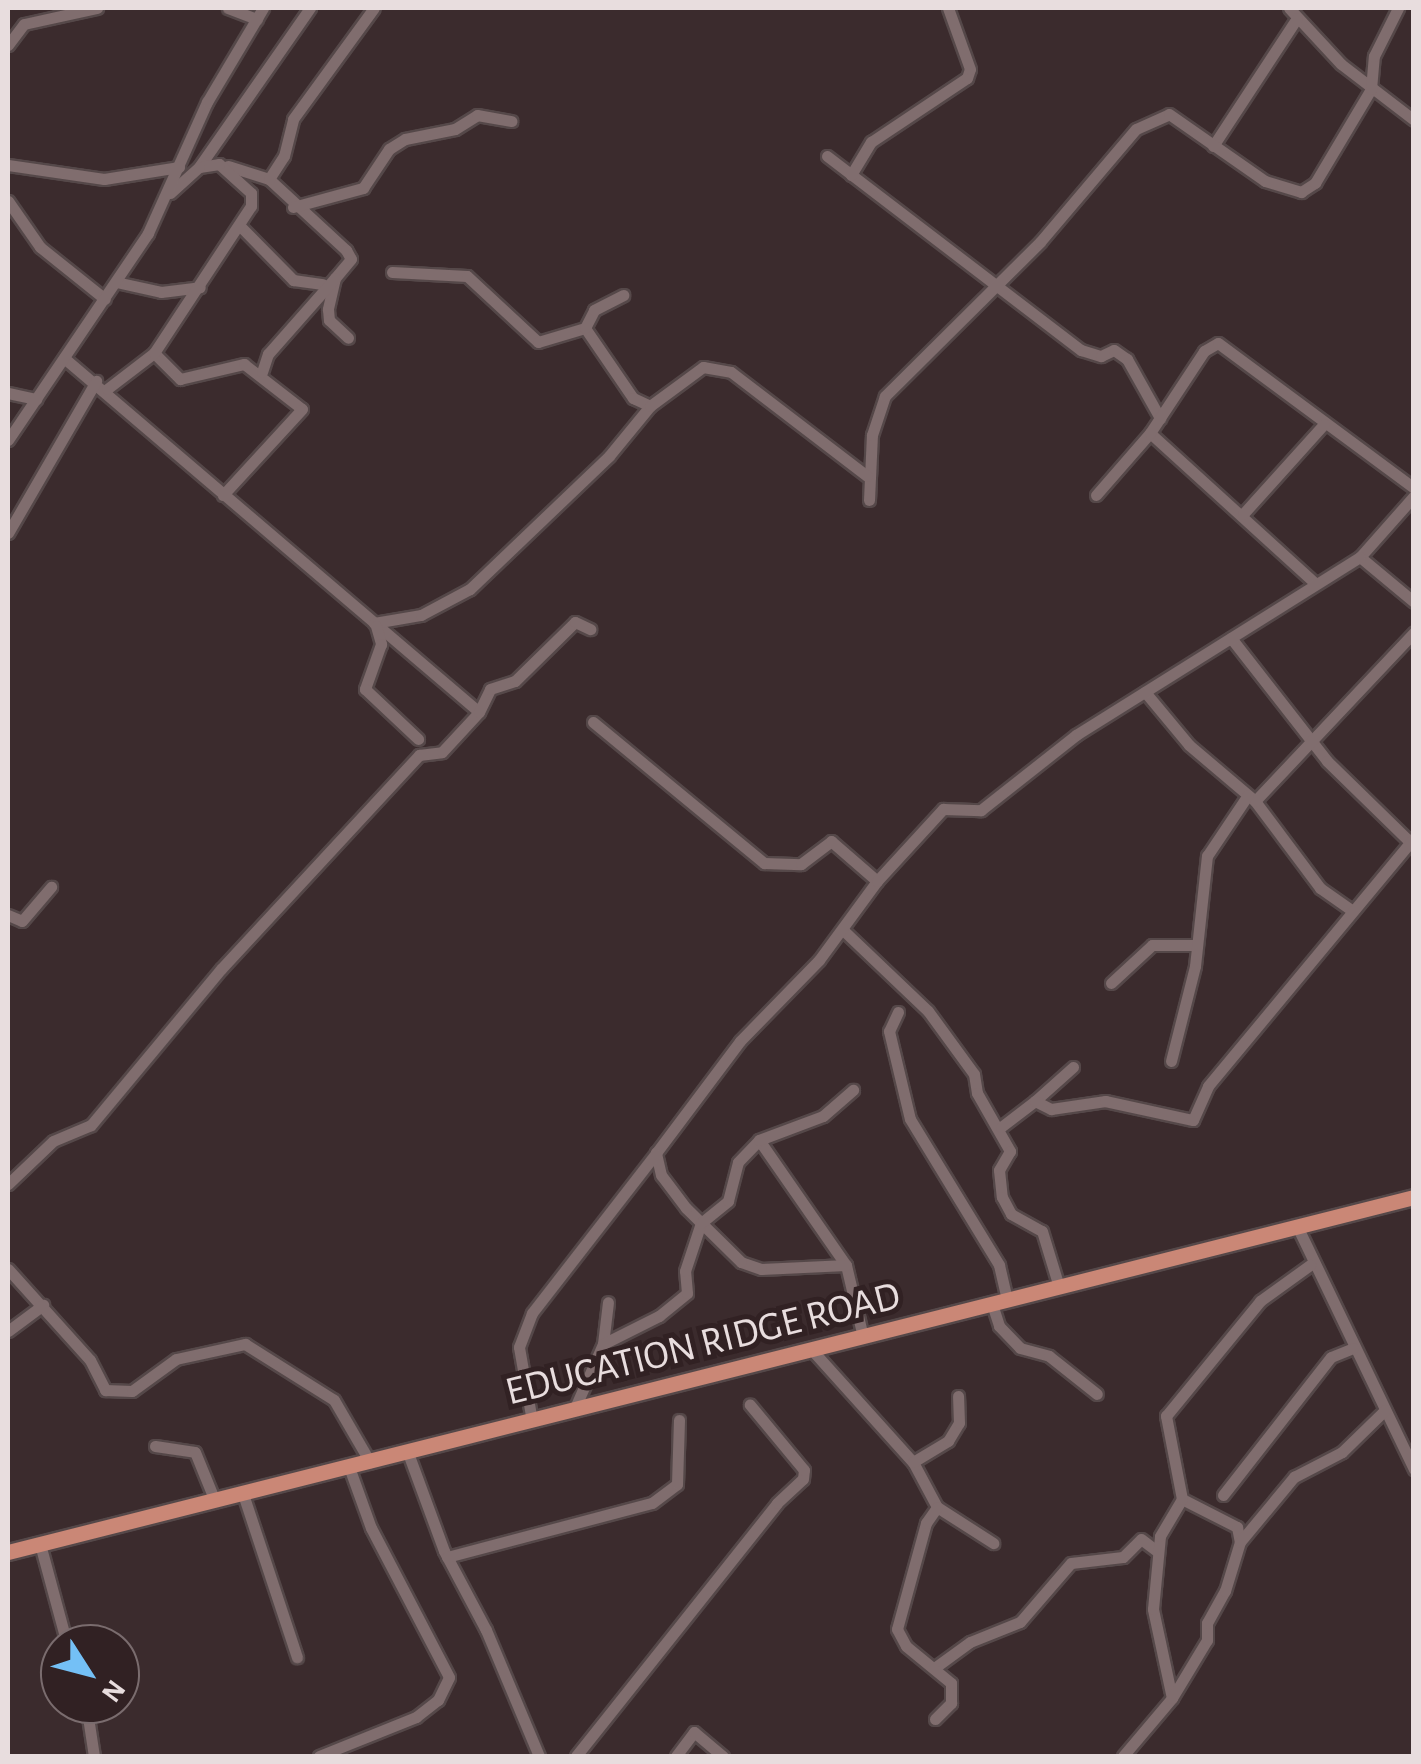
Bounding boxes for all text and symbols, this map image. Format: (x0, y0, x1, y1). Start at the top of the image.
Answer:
street label: EDUCATION RIDGE ROAD (501, 1272, 905, 1416)
north arrow (40, 1624, 140, 1724)
text: N (96, 1674, 130, 1707)

